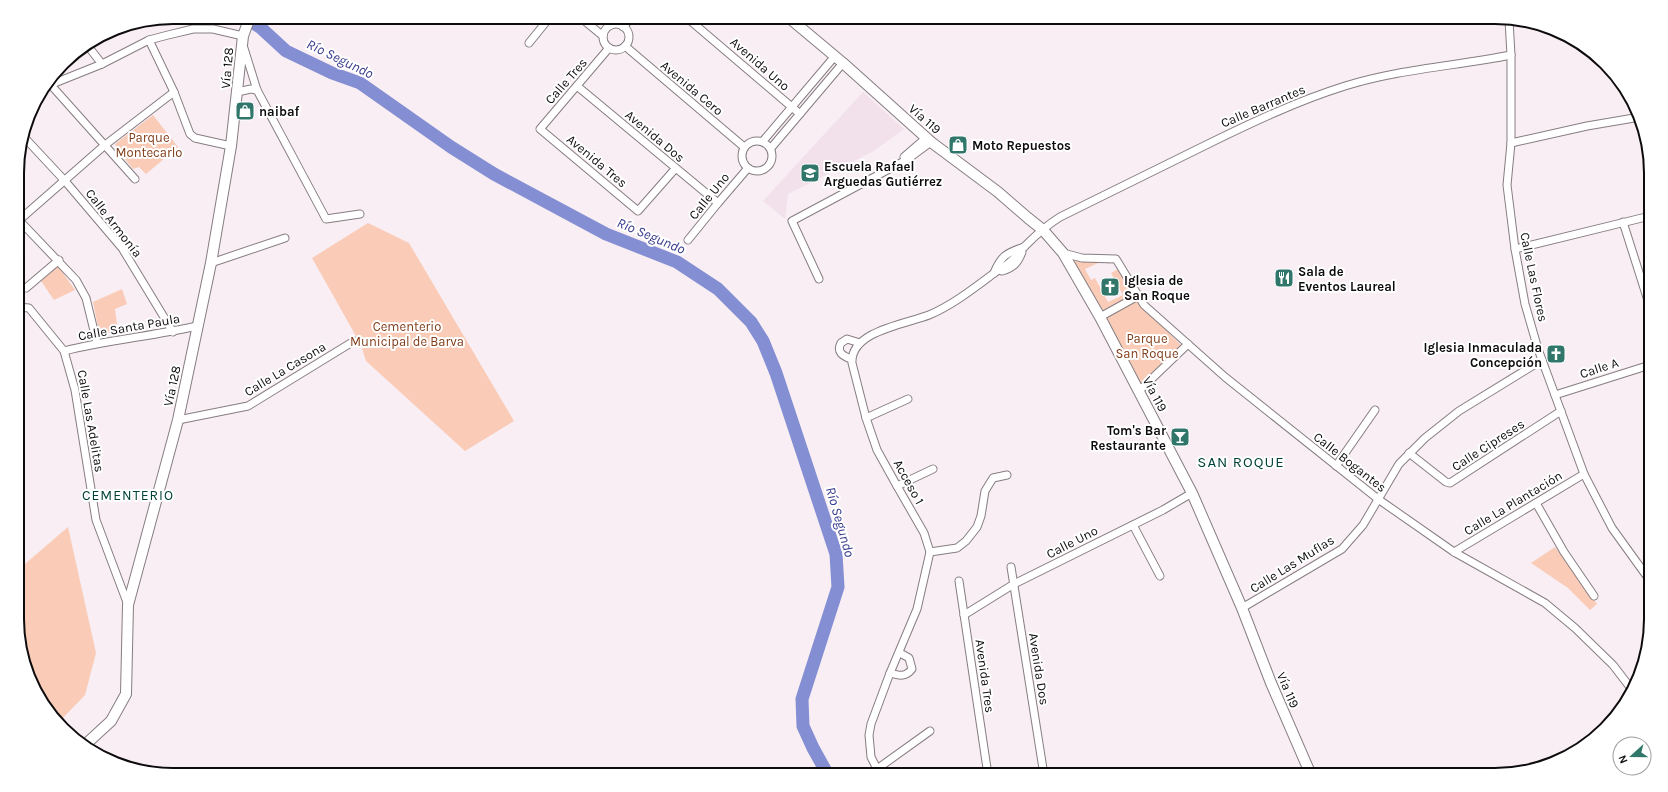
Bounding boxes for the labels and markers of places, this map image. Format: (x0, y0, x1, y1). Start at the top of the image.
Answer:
shop icon: naibaf (234, 100, 256, 122)
place label: naibaf (259, 104, 300, 119)
shop icon: Moto Repuestos (947, 134, 969, 156)
place label: Moto Repuestos (972, 138, 1071, 153)
place label: Escuela Rafael Arguedas Gutiérrez (824, 159, 942, 189)
school or university icon: Escuela Rafael Arguedas Gutiérrez (799, 162, 821, 184)
place label: Sala de Eventos Laureal (1298, 264, 1396, 294)
restaurant icon: Sala de Eventos Laureal (1273, 267, 1295, 289)
place label: Iglesia de San Roque (1124, 273, 1190, 304)
church icon: Iglesia de San Roque (1099, 276, 1121, 298)
place label: Iglesia Inmaculada Concepción (1423, 340, 1542, 370)
church icon: Iglesia Inmaculada Concepción (1545, 343, 1567, 365)
place label: Tom's Bar Restaurante (1090, 423, 1167, 453)
bar icon: Tom's Bar Restaurante (1169, 426, 1191, 448)

